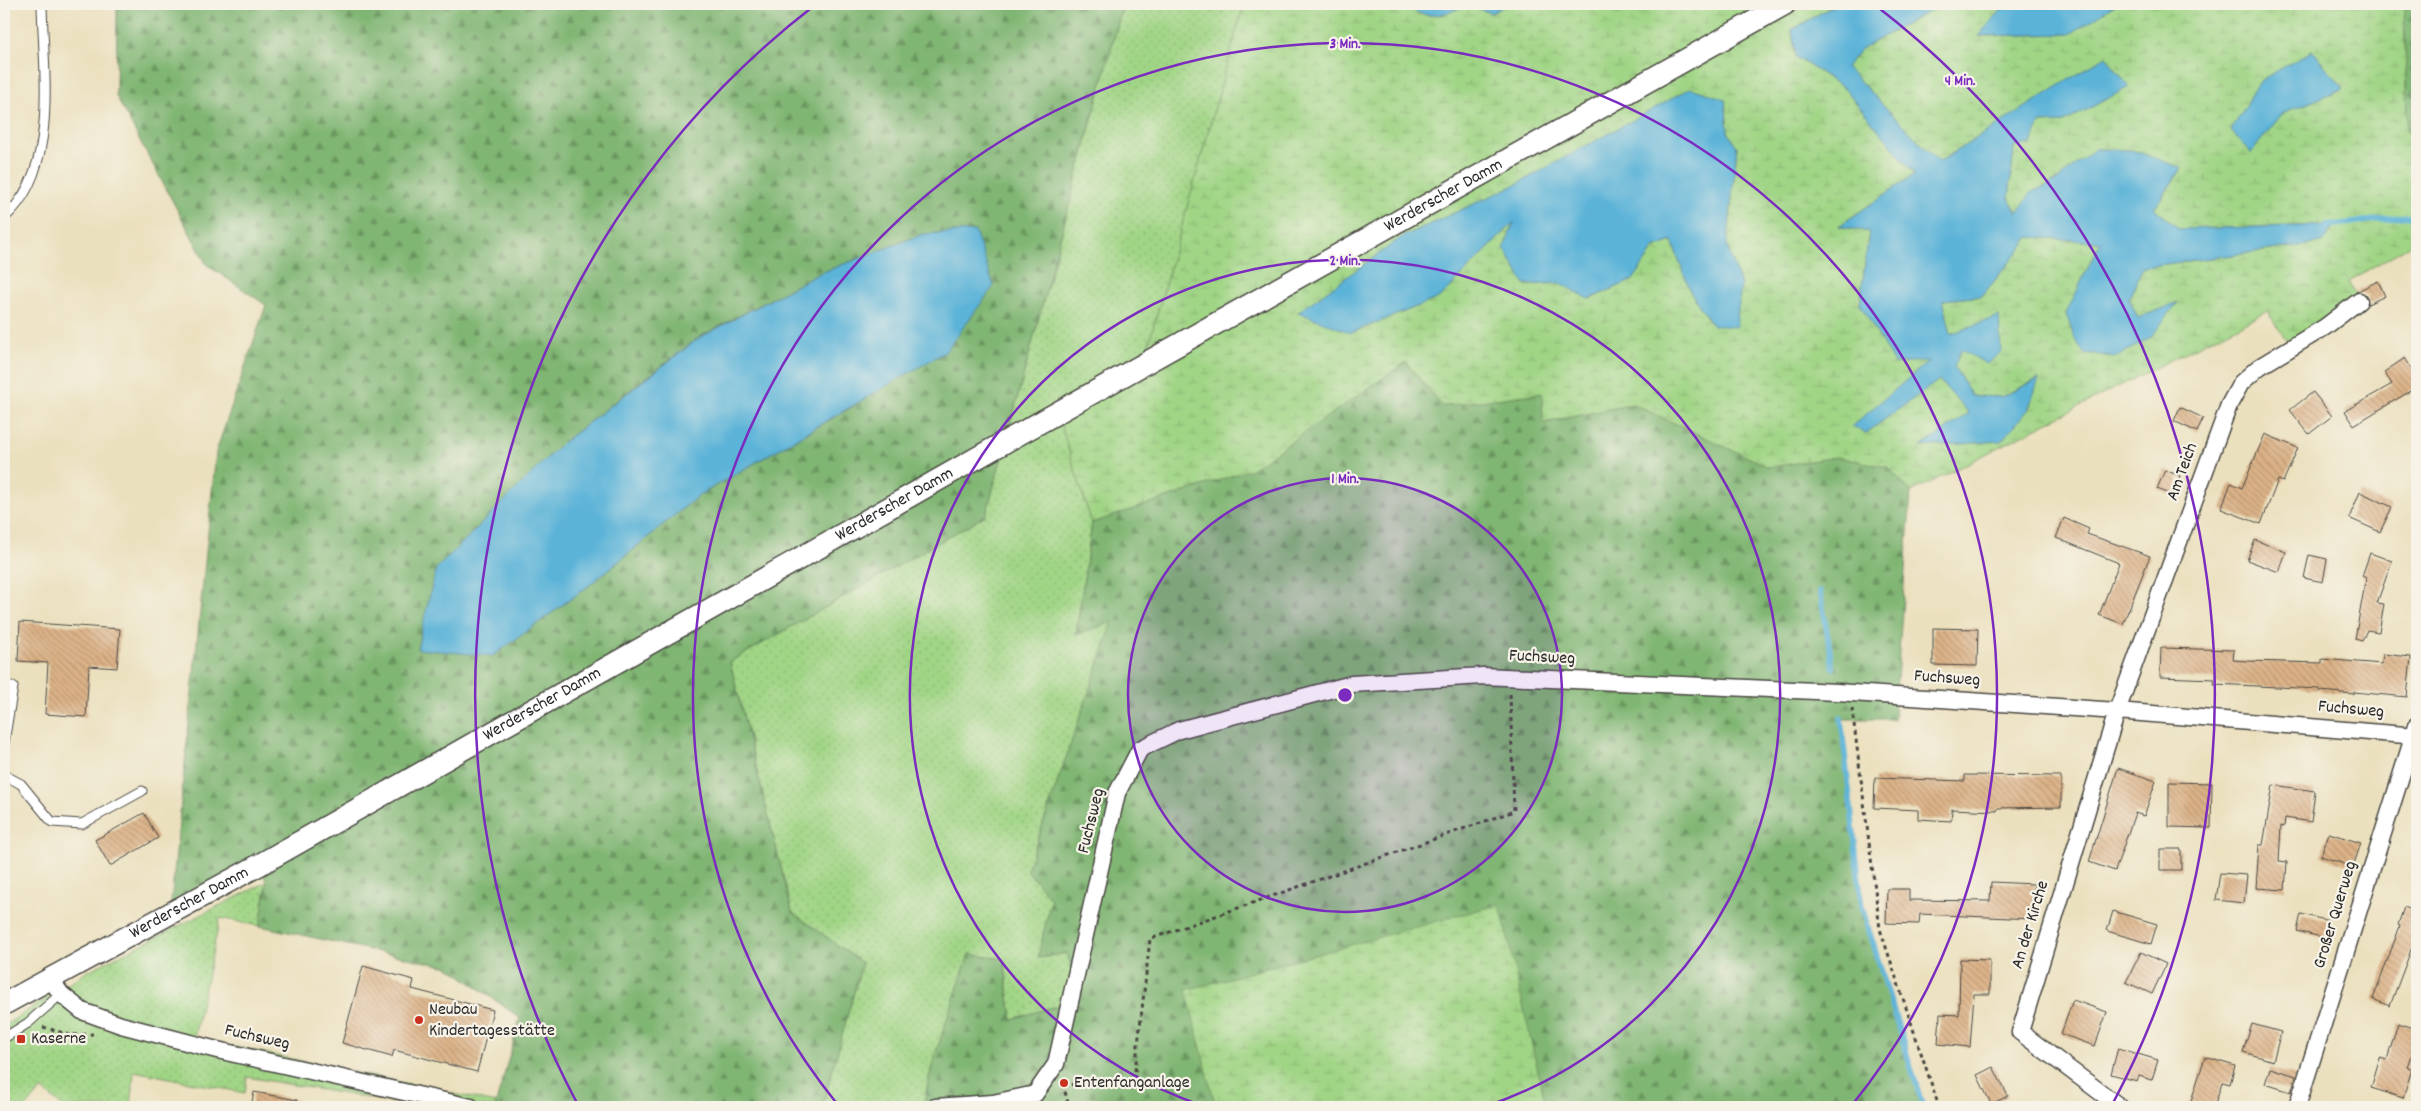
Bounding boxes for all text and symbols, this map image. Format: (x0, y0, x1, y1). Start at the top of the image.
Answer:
text: 3 Min. (1329, 34, 1361, 56)
text: 4 Min. (1945, 71, 1976, 93)
street label: Werderscher Damm (1380, 152, 1507, 239)
text: 2 Min. (1330, 251, 1361, 273)
street label: Am Teich (2161, 439, 2205, 505)
street label: Werderscher Damm (831, 461, 958, 548)
text: 1 Min. (1331, 469, 1359, 491)
street label: Fuchsweg (1508, 644, 1576, 672)
street label: Werderscher Damm (478, 661, 606, 748)
street label: Fuchsweg (1913, 664, 1981, 694)
centre of rings (1336, 686, 1354, 704)
street label: Fuchsweg (2317, 695, 2385, 725)
street label: Fuchsweg (1072, 786, 1112, 856)
street label: Großer Querweg (2308, 858, 2364, 972)
street label: Werderscher Damm (125, 860, 253, 946)
street label: An der Kirche (2006, 878, 2056, 972)
place label: Neubau Kindertagesstätte (429, 998, 555, 1044)
marker: Neubau Kindertagesstätte (413, 1014, 425, 1026)
street label: Fuchsweg (222, 1018, 292, 1058)
place label: Kaserne (31, 1027, 86, 1052)
marker: Kaserne (15, 1033, 27, 1045)
place label: Entenfanganlage (1074, 1071, 1190, 1096)
marker: Entenfanganlage (1058, 1077, 1070, 1089)

